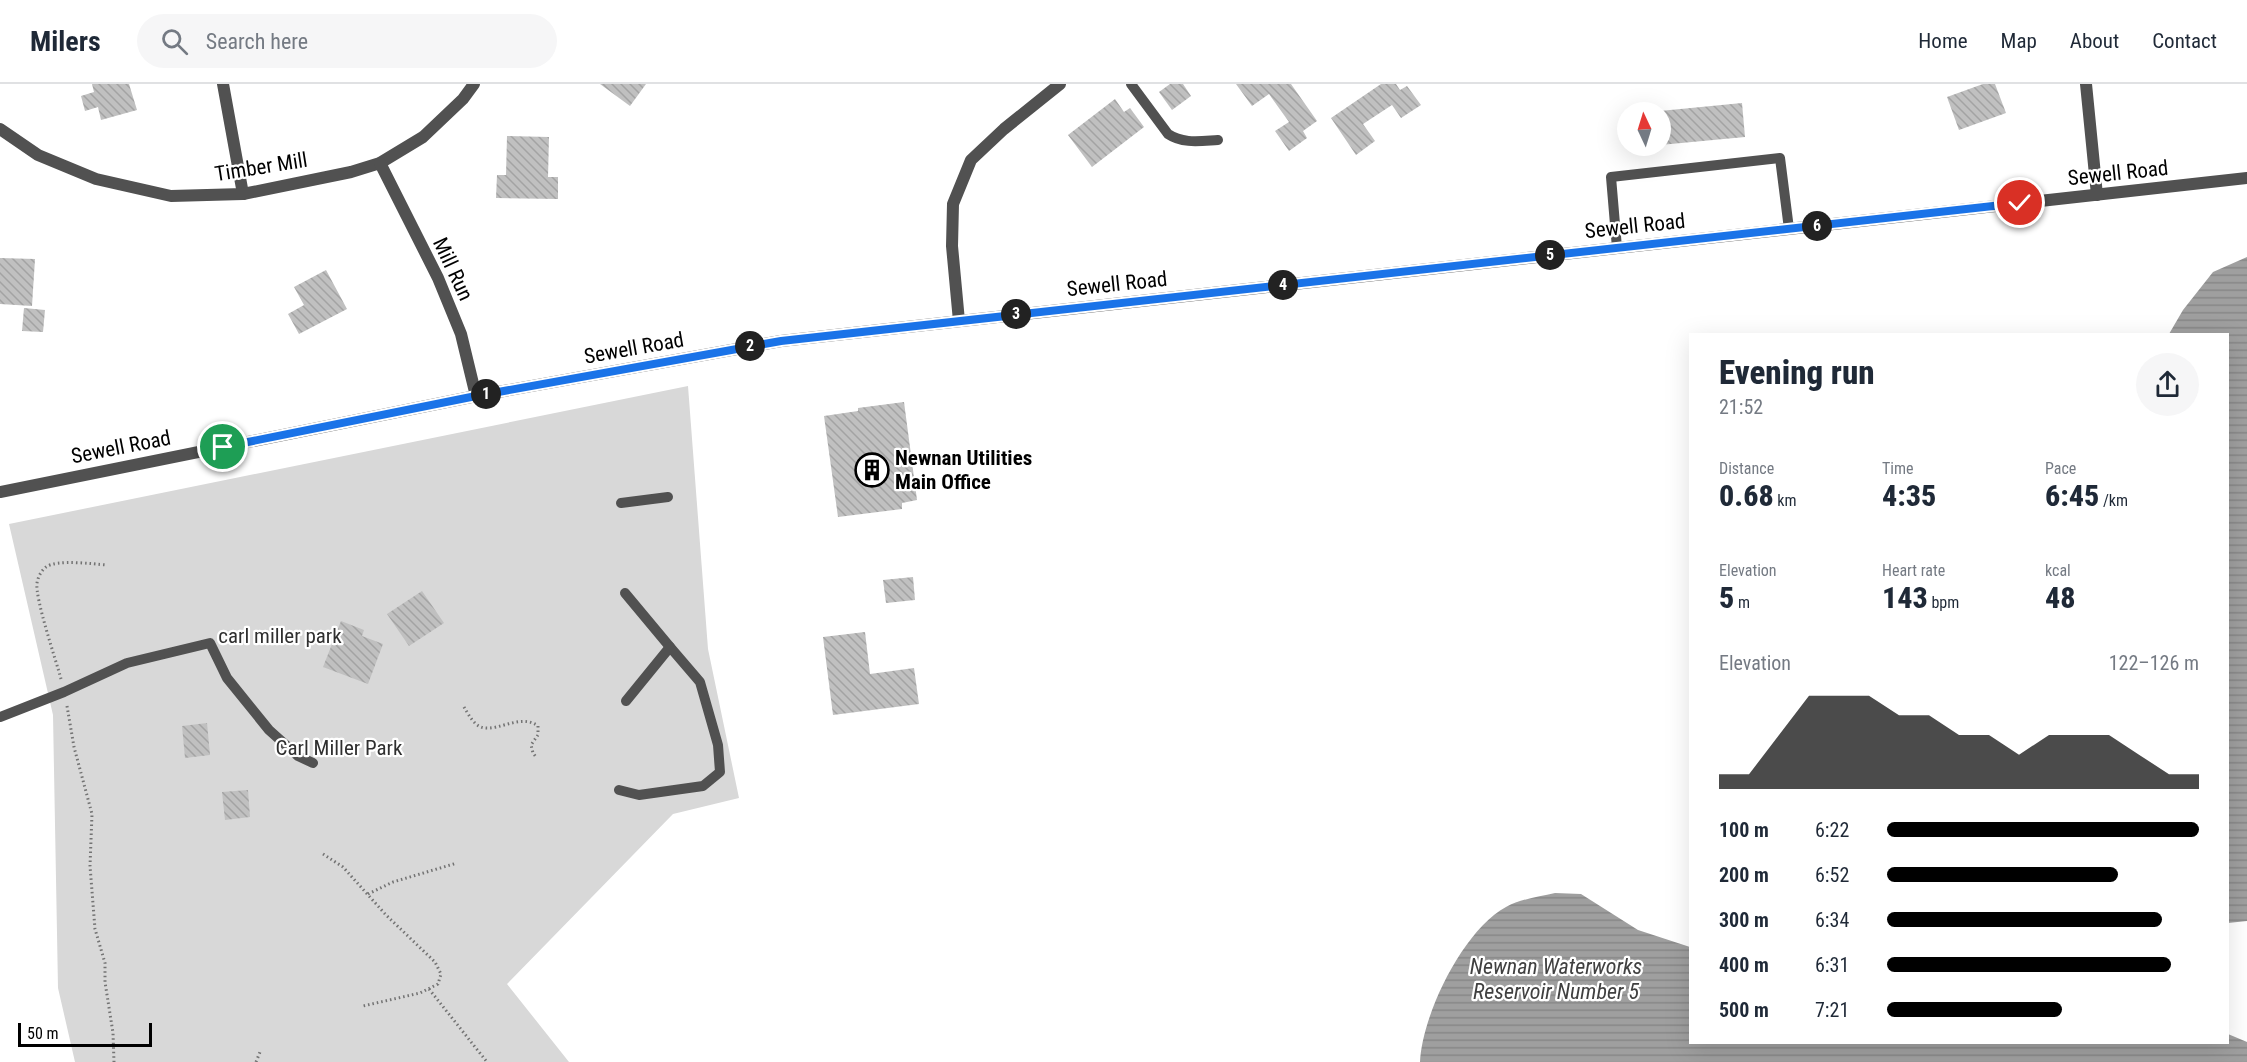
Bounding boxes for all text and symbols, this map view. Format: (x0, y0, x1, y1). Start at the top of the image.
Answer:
search box (137, 14, 557, 68)
text: Milers (30, 25, 101, 58)
icon: search (158, 25, 191, 58)
text: Search here (206, 29, 308, 54)
text: Home (1918, 29, 1968, 53)
text: Map (2001, 29, 2037, 53)
text: About (2070, 29, 2119, 53)
text: Contact (2152, 29, 2217, 53)
north arrow (1617, 102, 1671, 156)
map controls (1617, 102, 1671, 156)
street label: Timber Mill (213, 148, 309, 186)
street label: Sewell Road (2067, 156, 2169, 190)
pin (1994, 177, 2045, 228)
icon: check (2003, 186, 2036, 219)
street label: Sewell Road (1584, 209, 1686, 243)
pin: 6 (1802, 211, 1832, 241)
text: 6 (1813, 216, 1821, 235)
street label: Mill Run (428, 234, 478, 304)
pin: 5 (1535, 240, 1565, 270)
text: 5 (1546, 245, 1554, 264)
street label: Sewell Road (1066, 267, 1168, 301)
pin: 4 (1268, 270, 1298, 300)
text: 4 (1279, 275, 1287, 294)
pin: 3 (1001, 299, 1031, 329)
text: 3 (1012, 304, 1020, 323)
street label: Sewell Road (582, 327, 686, 369)
pin: 2 (735, 331, 765, 361)
text: 2 (746, 336, 754, 355)
text: Evening run (1719, 353, 1875, 392)
button: share (2136, 353, 2199, 416)
pin: 1 (471, 379, 501, 409)
text: 1 (482, 384, 490, 403)
text: 21:52 (1719, 395, 1763, 419)
pin (197, 421, 248, 472)
street label: Sewell Road (69, 426, 173, 468)
icon: arrive (206, 430, 239, 463)
place label: Newnan Utilities Main Office (895, 446, 1032, 494)
building icon: Newnan Utilities Main Office (854, 452, 890, 488)
text: Distance (1719, 459, 1774, 478)
text: Time (1882, 459, 1914, 478)
text: Pace (2045, 459, 2076, 478)
text: 0.68 (1719, 478, 1774, 513)
text: 4:35 (1882, 478, 1936, 513)
text: 6:45 (2045, 478, 2099, 513)
text: km (1774, 491, 1797, 510)
text: /km (2099, 491, 2128, 510)
text: Elevation (1719, 561, 1777, 580)
text: Heart rate (1882, 561, 1945, 580)
text: kcal (2045, 561, 2071, 580)
text: 5 (1719, 580, 1734, 615)
text: 143 (1882, 580, 1928, 615)
text: 48 (2045, 580, 2076, 615)
text: m (1734, 593, 1750, 612)
text: bpm (1928, 593, 1959, 612)
park label: carl miller park (218, 624, 342, 648)
text: Elevation (1719, 651, 1791, 675)
text: 122–126 m (2109, 651, 2199, 675)
park label: Carl Miller Park (276, 736, 403, 760)
text: 100 m (1719, 818, 1769, 842)
text: 6:22 (1815, 818, 1849, 842)
text: 200 m (1719, 863, 1769, 887)
text: 6:52 (1815, 863, 1849, 887)
text: 300 m (1719, 908, 1769, 932)
text: 6:34 (1815, 908, 1849, 932)
text: 400 m (1719, 953, 1769, 977)
text: 6:31 (1815, 953, 1849, 977)
water label: Newnan Waterworks Reservoir Number 5 (1470, 954, 1642, 1004)
text: 500 m (1719, 998, 1769, 1022)
text: 7:21 (1815, 998, 1849, 1022)
scale bar (18, 1020, 152, 1048)
text: 50 m (27, 1024, 59, 1043)

